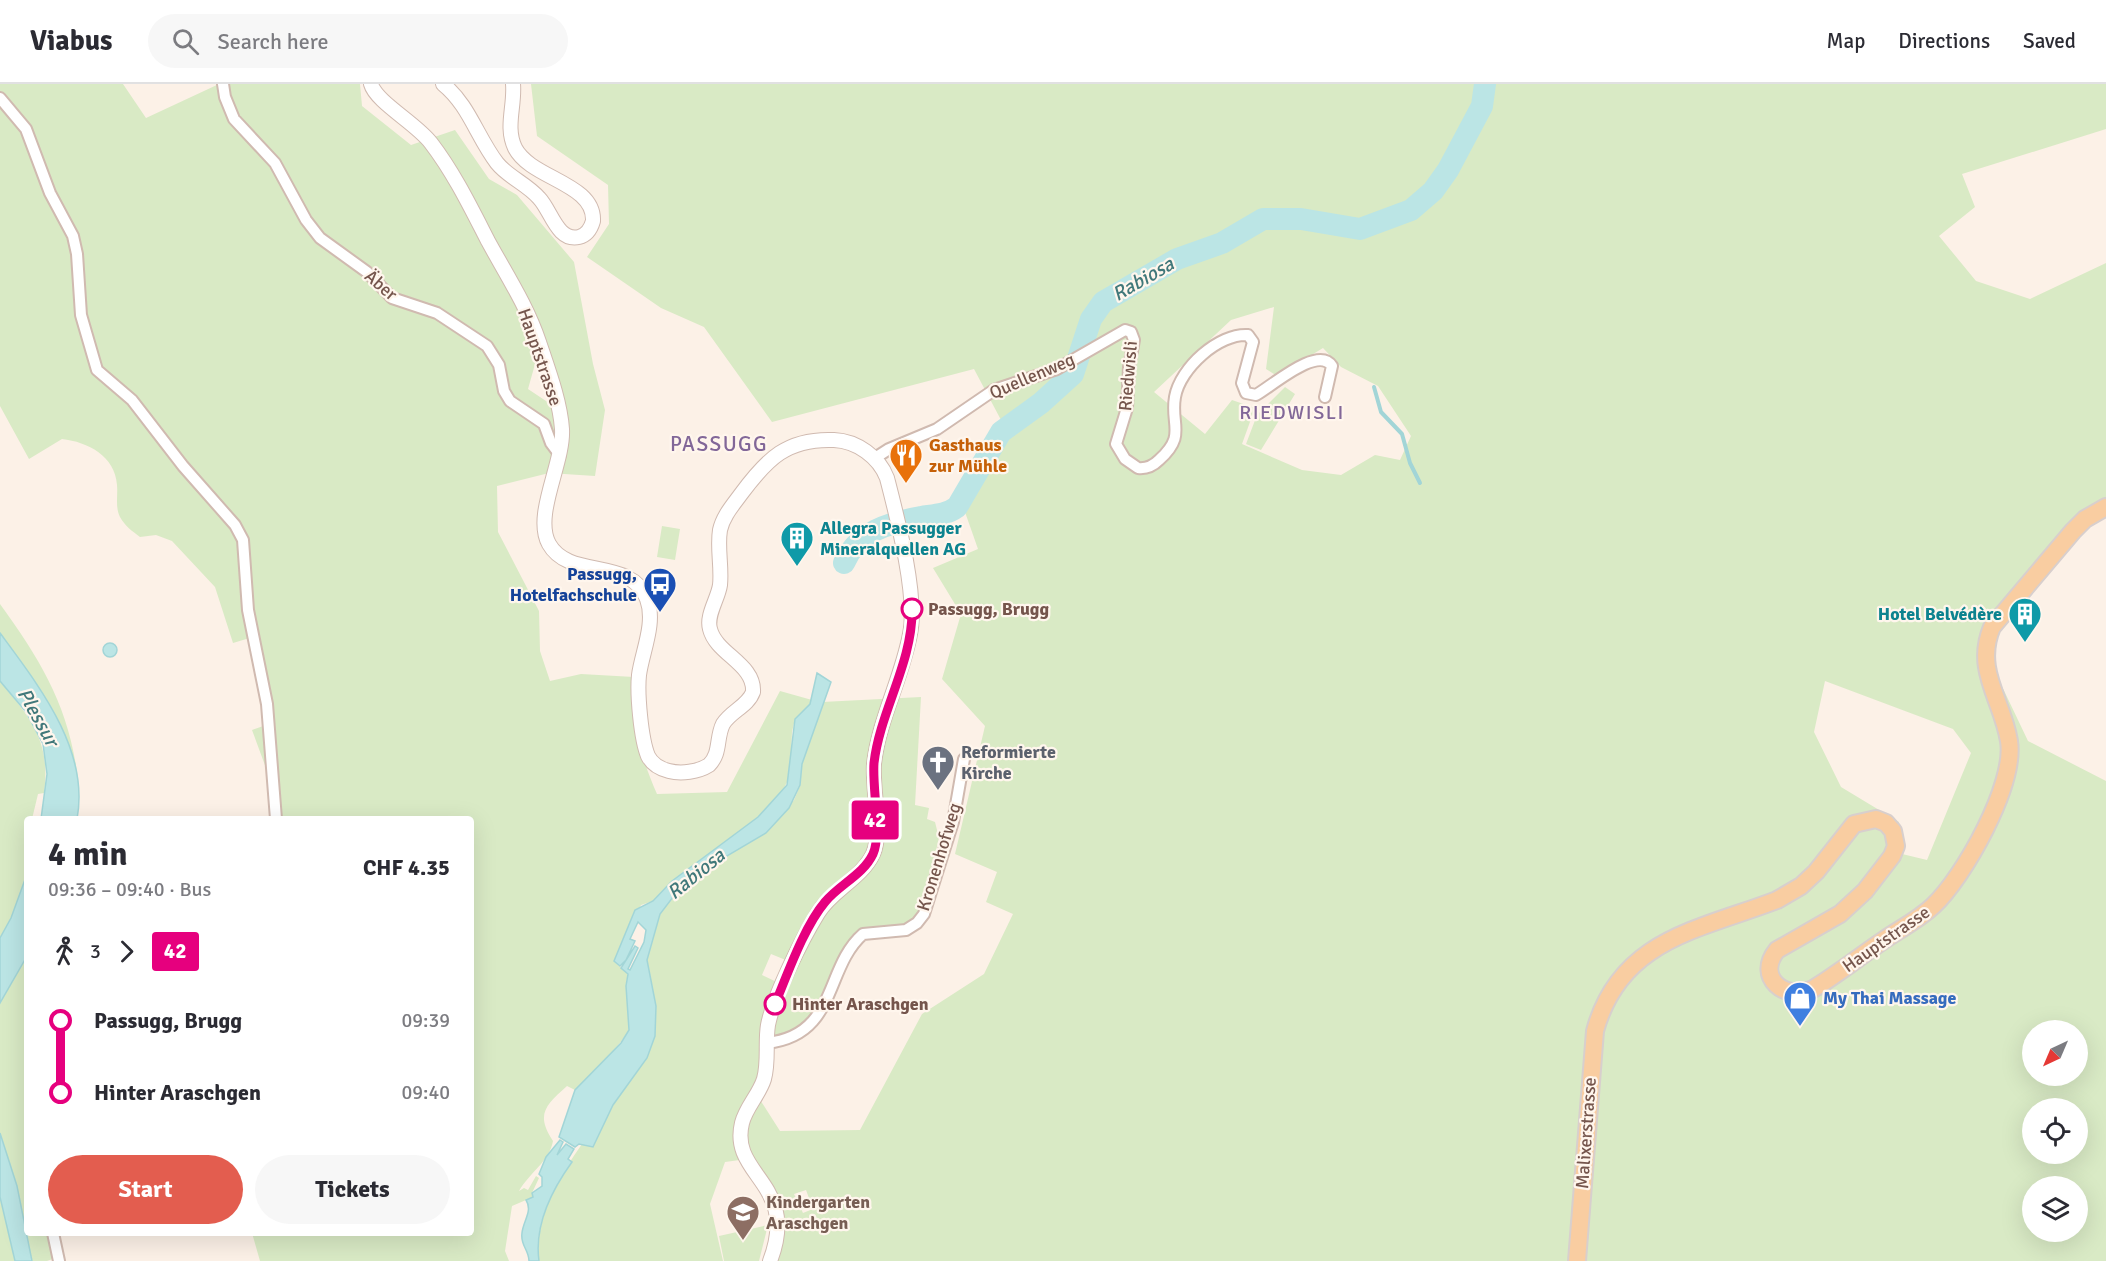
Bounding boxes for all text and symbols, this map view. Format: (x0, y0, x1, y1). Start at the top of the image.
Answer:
search box (148, 14, 568, 68)
text: Viabus (30, 24, 112, 58)
icon: search (169, 25, 202, 58)
text: Search here (217, 28, 328, 55)
text: Map (1827, 28, 1865, 54)
text: Directions (1898, 28, 1990, 54)
text: Saved (2023, 28, 2076, 54)
water label: Rabiosa (1108, 251, 1179, 307)
street label: Äber (360, 265, 402, 305)
street label: Hauptstrasse (513, 305, 567, 409)
street label: Riedwisli (1114, 340, 1142, 412)
street label: Quellenweg (986, 348, 1078, 404)
district label: RIEDWISLI (1239, 400, 1345, 425)
district label: PASSUGG (670, 431, 768, 457)
place label: Gasthaus zur Mühle (929, 434, 1007, 477)
restaurant icon: Gasthaus zur Mühle (888, 437, 924, 484)
place label: Allegra Passugger Mineralquellen AG (820, 517, 966, 560)
building icon: Allegra Passugger Mineralquellen AG (779, 520, 815, 567)
place label: Passugg, Hotelfachschule (510, 563, 637, 606)
bus stop icon: Passugg, Hotelfachschule (642, 566, 678, 613)
building icon: Hotel Belvédère (2007, 596, 2043, 643)
marker: Passugg, Brugg (901, 598, 923, 620)
place label: Passugg, Brugg (928, 598, 1049, 620)
place label: Hotel Belvédère (1878, 603, 2002, 625)
water label: Plessur (12, 683, 65, 753)
place label: Reformierte Kirche (961, 741, 1056, 784)
church icon: Reformierte Kirche (920, 744, 956, 791)
line badge: 42 (848, 800, 902, 840)
street label: Kronenhofweg (912, 800, 966, 914)
text: 42 (864, 807, 886, 833)
text: 4 min (48, 834, 128, 875)
water label: Rabiosa (662, 843, 731, 905)
text: CHF 4.35 (363, 854, 450, 881)
text: 09:36 – 09:40 · Bus (48, 877, 211, 902)
street label: Hauptstrasse (1838, 901, 1934, 977)
icon: walk (48, 935, 81, 968)
icon: forward (110, 935, 143, 968)
text: 42 (164, 938, 187, 964)
text: 3 (90, 939, 101, 964)
shop icon: My Thai Massage (1782, 980, 1818, 1027)
place label: My Thai Massage (1823, 987, 1956, 1009)
marker: Hinter Araschgen (764, 993, 786, 1015)
place label: Hinter Araschgen (792, 993, 929, 1015)
text: Passugg, Brugg (94, 1007, 242, 1034)
text: 09:39 (401, 1008, 450, 1033)
north arrow (2022, 1020, 2088, 1086)
map controls (2022, 1020, 2088, 1242)
street label: Malixerstrasse (1571, 1076, 1601, 1190)
text: Hinter Araschgen (94, 1079, 261, 1106)
text: 09:40 (401, 1080, 450, 1105)
button: locate (2022, 1098, 2088, 1164)
button: Start (48, 1155, 243, 1224)
button: Tickets (255, 1155, 450, 1224)
button: layers (2022, 1176, 2088, 1242)
place label: Kindergarten Araschgen (766, 1191, 870, 1234)
school or university icon: Kindergarten Araschgen (725, 1194, 761, 1241)

